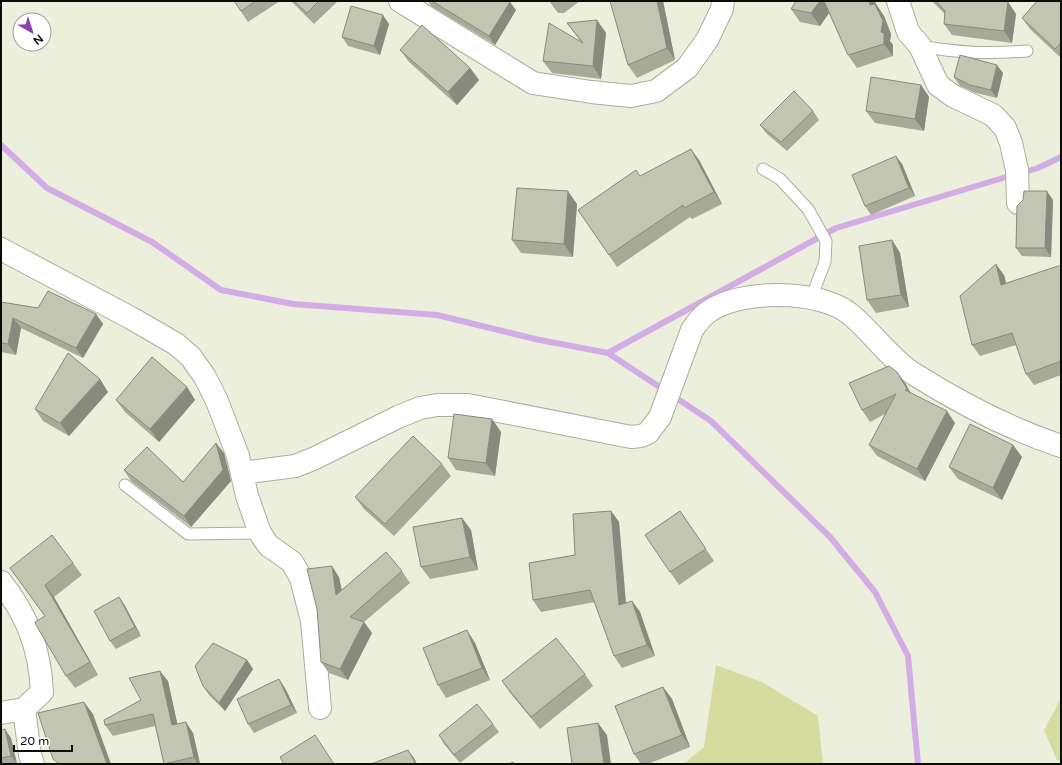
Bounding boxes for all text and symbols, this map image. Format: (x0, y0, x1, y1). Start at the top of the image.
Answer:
north arrow (12, 12, 52, 52)
text: N (30, 32, 46, 47)
scale bar (14, 727, 72, 753)
text: 20 m (20, 734, 49, 748)

